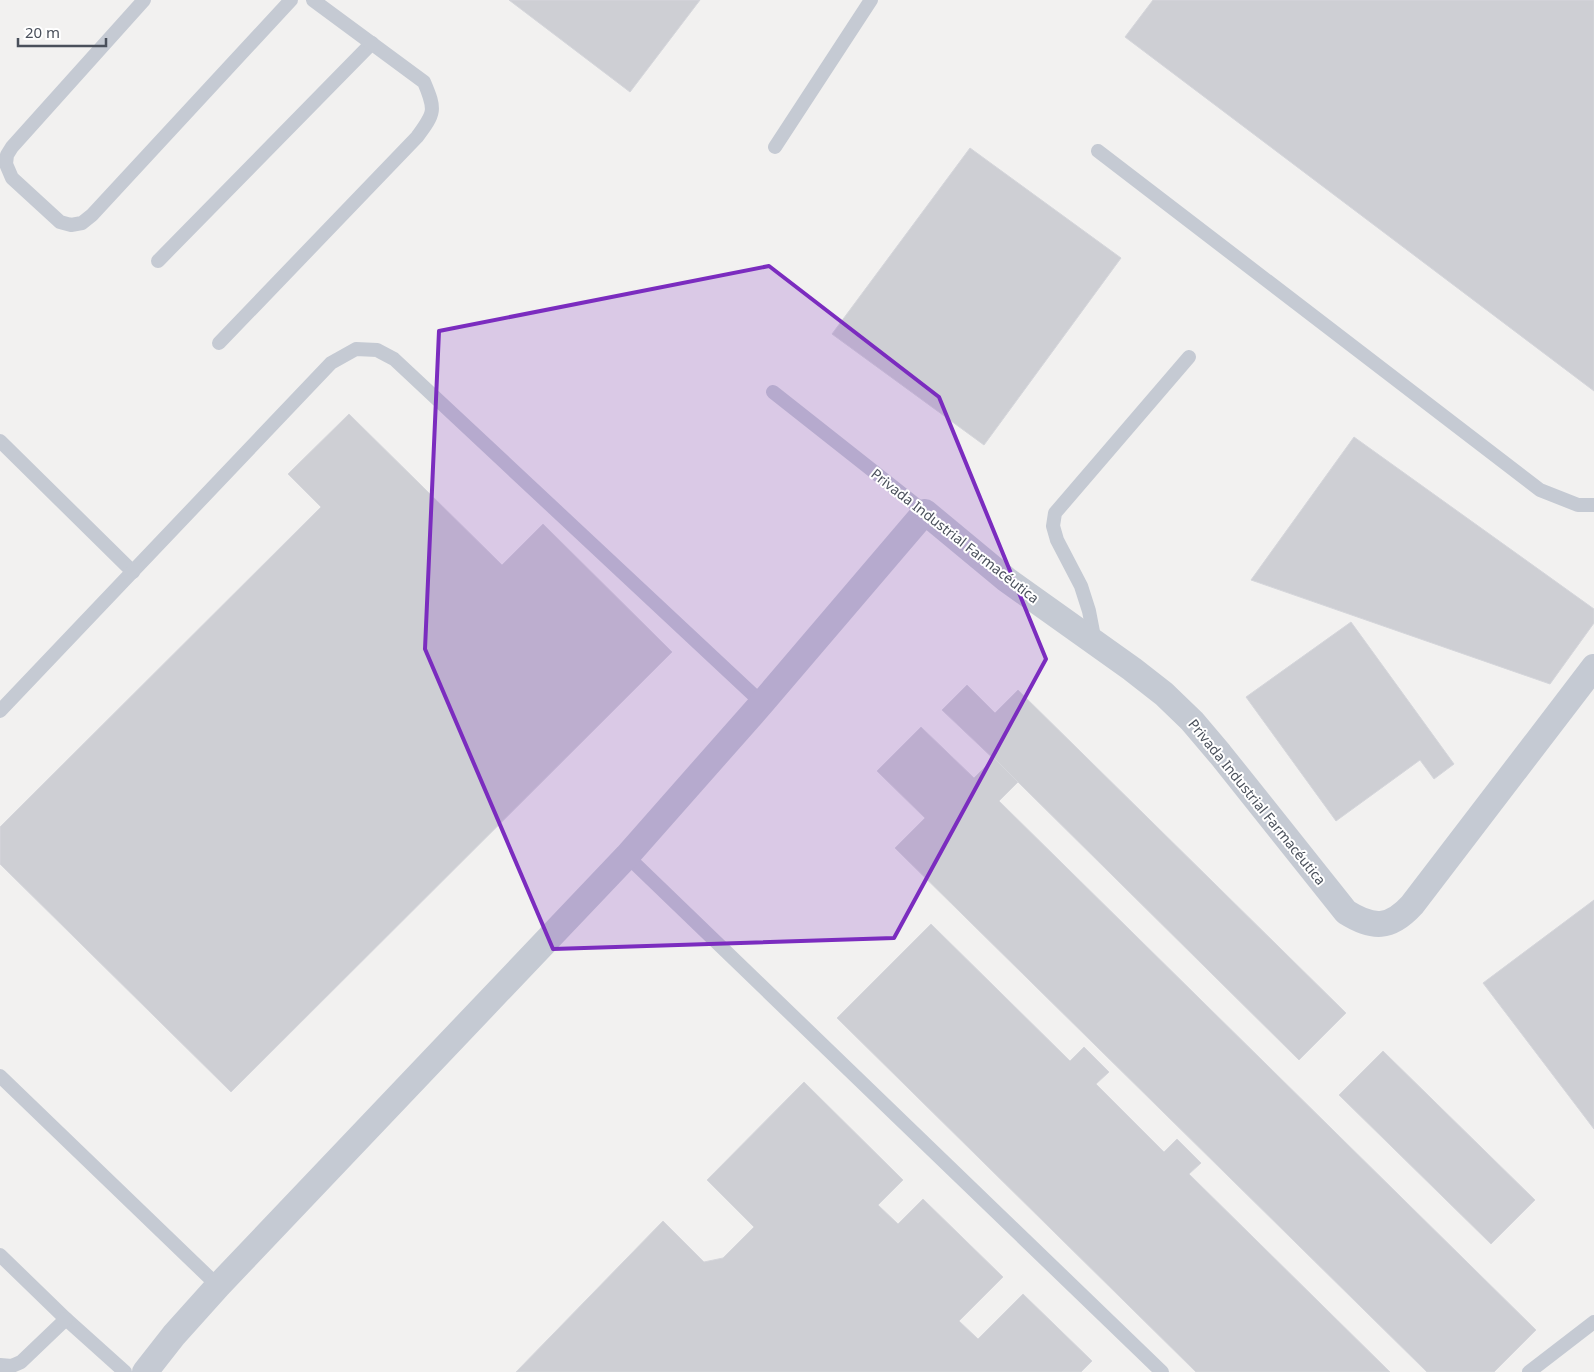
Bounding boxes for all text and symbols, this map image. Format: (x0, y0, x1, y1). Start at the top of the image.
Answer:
scale bar (18, 15, 105, 47)
text: 20 m (25, 22, 60, 42)
street label: Privada Industrial Farmacéutica (867, 464, 1043, 607)
street label: Privada Industrial Farmacéutica (1184, 715, 1330, 889)

